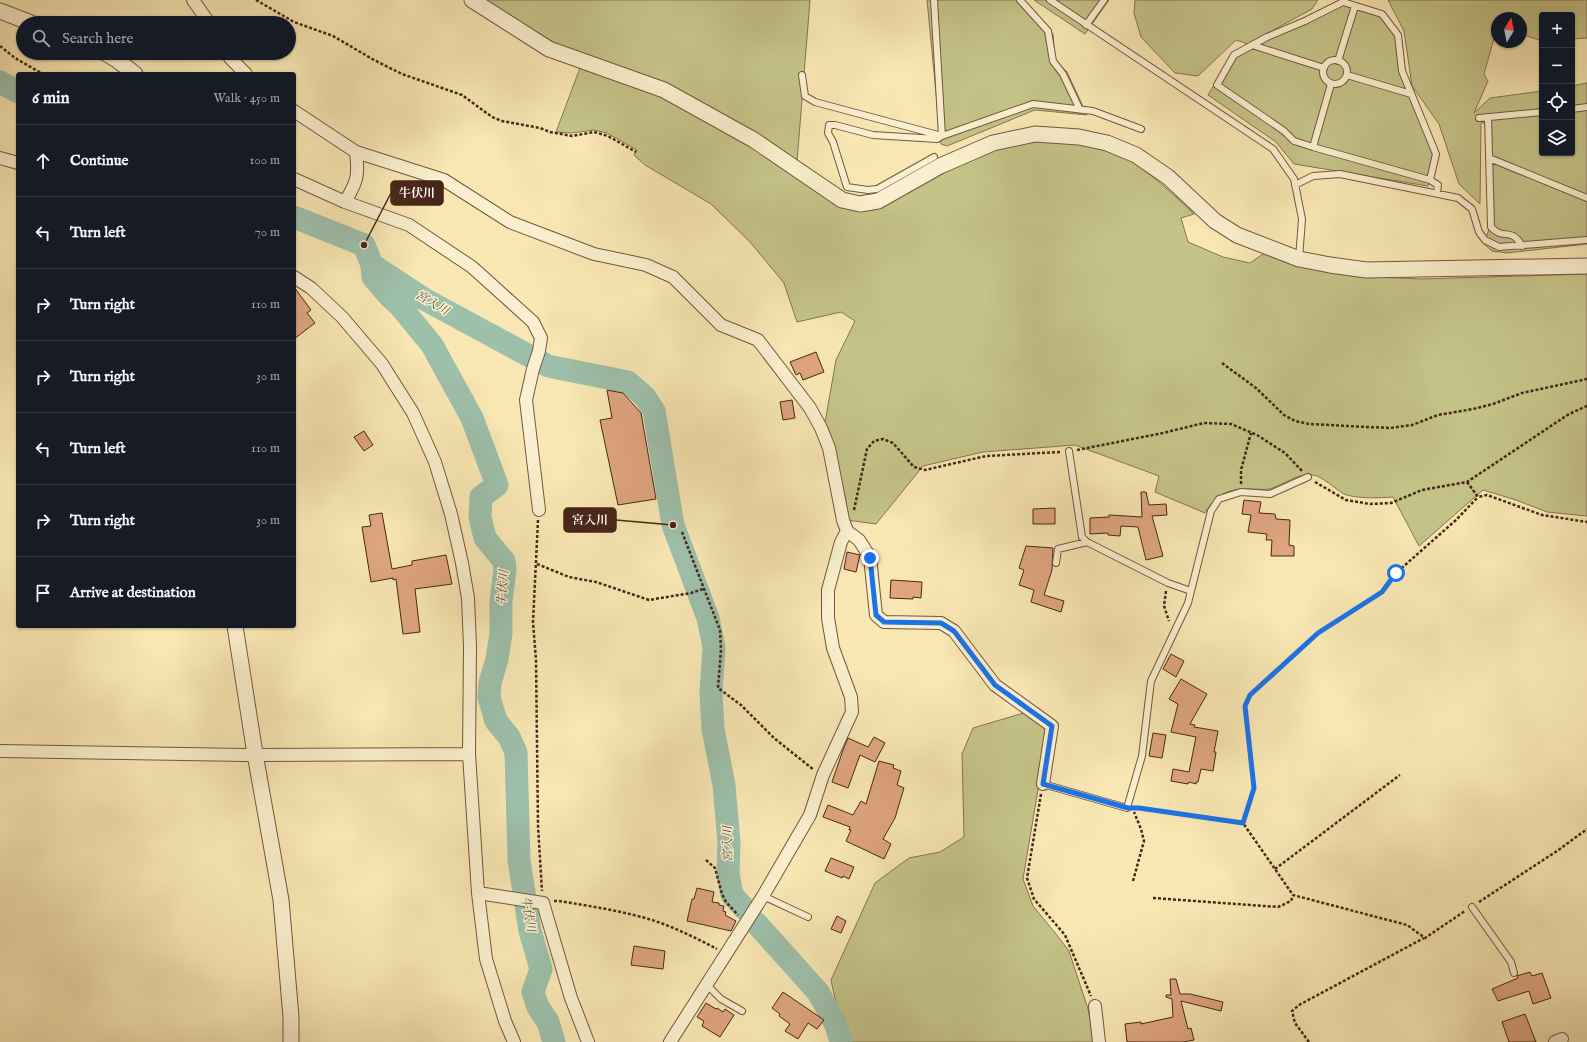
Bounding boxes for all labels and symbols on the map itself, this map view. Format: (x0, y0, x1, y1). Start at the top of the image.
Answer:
north arrow (1491, 12, 1527, 48)
callout: 牛伏川 (391, 181, 443, 205)
text: 牛伏川 (399, 186, 435, 201)
water label: 宮入川 (413, 288, 453, 319)
callout: 宮入川 (564, 508, 616, 532)
text: 宮入川 (572, 513, 608, 528)
route end (861, 549, 879, 567)
route start (1387, 564, 1405, 582)
water label: 牛伏川 (494, 568, 512, 606)
water label: 宮入川 (720, 824, 736, 862)
water label: 牛伏川 (517, 895, 539, 935)

